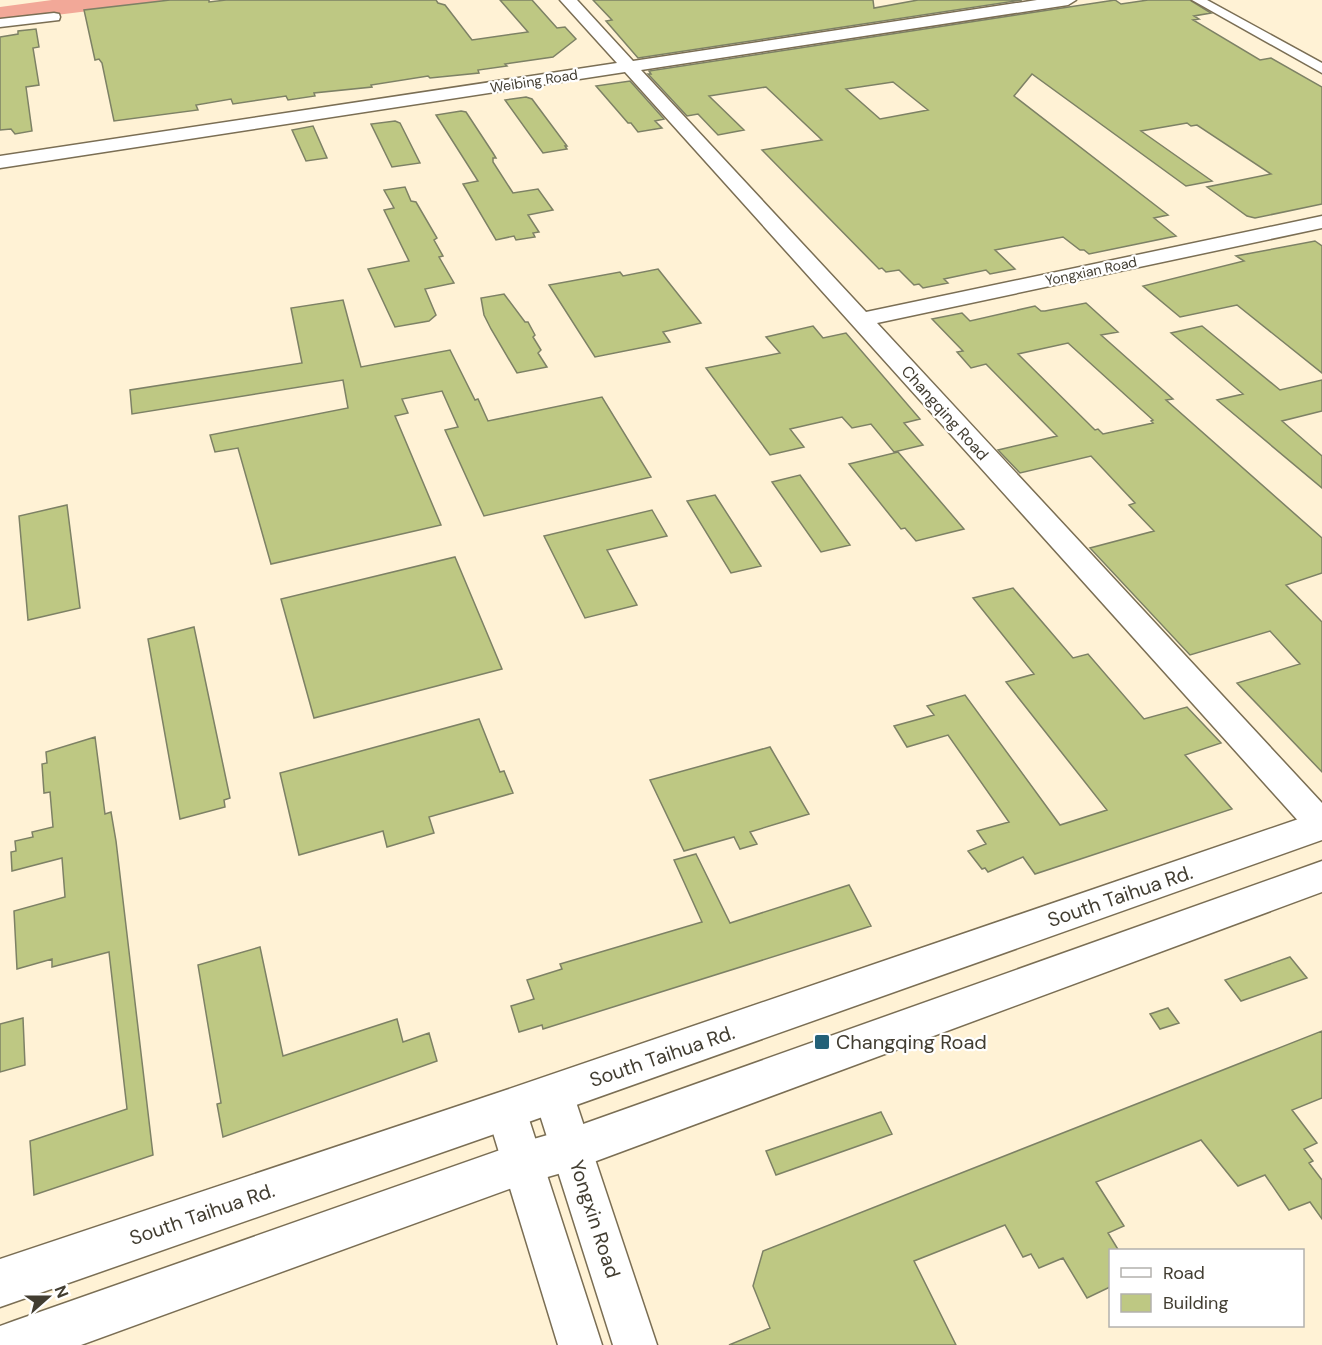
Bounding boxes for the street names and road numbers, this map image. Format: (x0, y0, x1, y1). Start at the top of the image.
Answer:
street label: Weibing Road (489, 65, 579, 97)
street label: Yongxian Road (1043, 252, 1139, 290)
street label: Changqing Road (897, 361, 993, 465)
street label: South Taihua Rd. (1044, 859, 1196, 933)
street label: South Taihua Rd. (586, 1019, 738, 1093)
street label: Yongxin Road (564, 1157, 626, 1281)
street label: South Taihua Rd. (126, 1177, 278, 1251)

